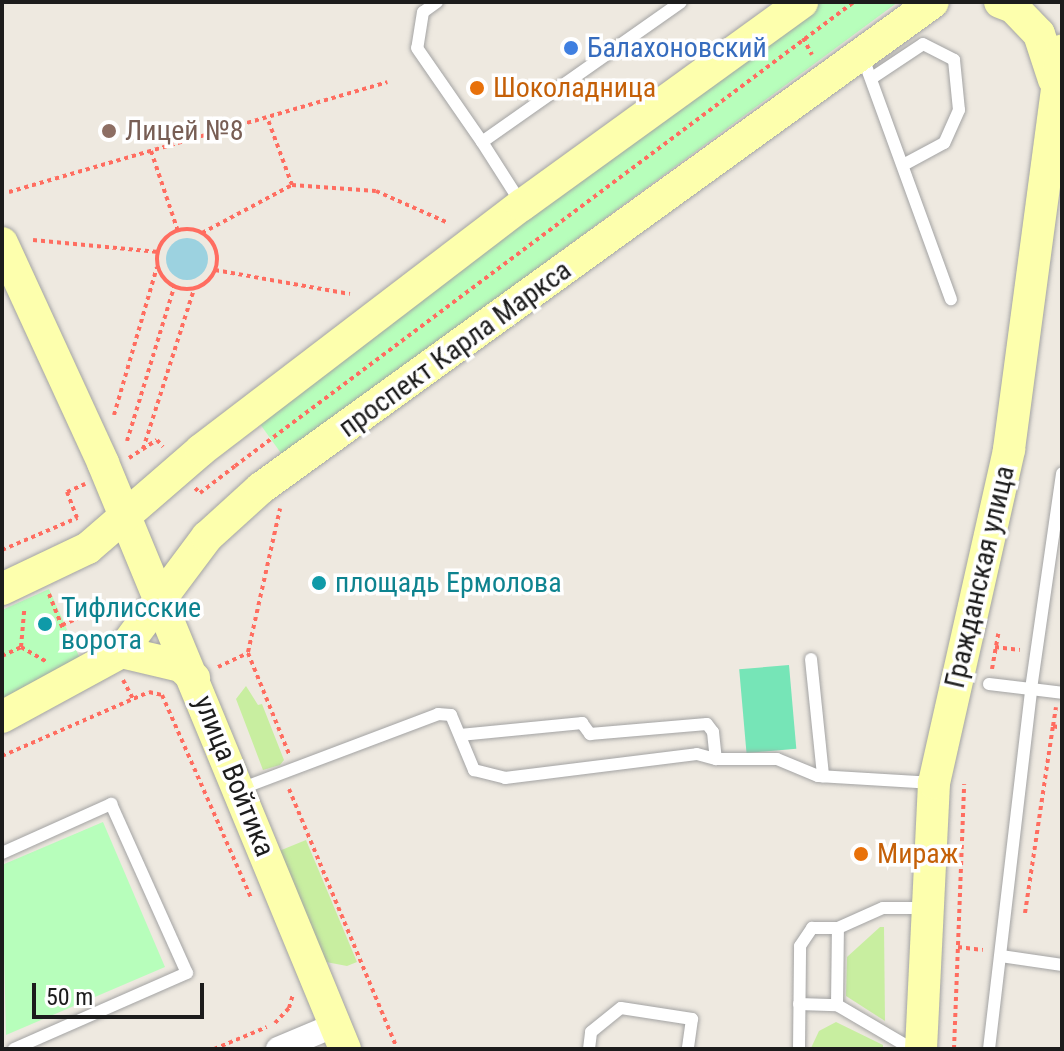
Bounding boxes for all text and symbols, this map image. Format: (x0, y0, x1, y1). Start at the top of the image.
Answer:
place label: Балахоновский (587, 31, 767, 65)
marker: Балахоновский (562, 39, 580, 57)
place label: Шоколадница (493, 71, 656, 105)
marker: Шоколадница (468, 79, 486, 97)
place label: Лицей №8 (125, 114, 244, 148)
marker: Лицей №8 (100, 122, 118, 140)
street label: проспект Карла Маркса (332, 253, 578, 445)
street label: Гражданская улица (938, 463, 1022, 691)
place label: площадь Ермолова (335, 566, 562, 600)
marker: площадь Ермолова (310, 574, 328, 592)
place label: Тифлисские ворота (61, 591, 201, 657)
marker: Тифлисские ворота (36, 615, 54, 633)
street label: улица Войтика (186, 691, 282, 861)
place label: Мираж (877, 837, 958, 871)
marker: Мираж (852, 845, 870, 863)
scale bar (36, 967, 208, 1017)
text: 50 m (46, 983, 93, 1011)

